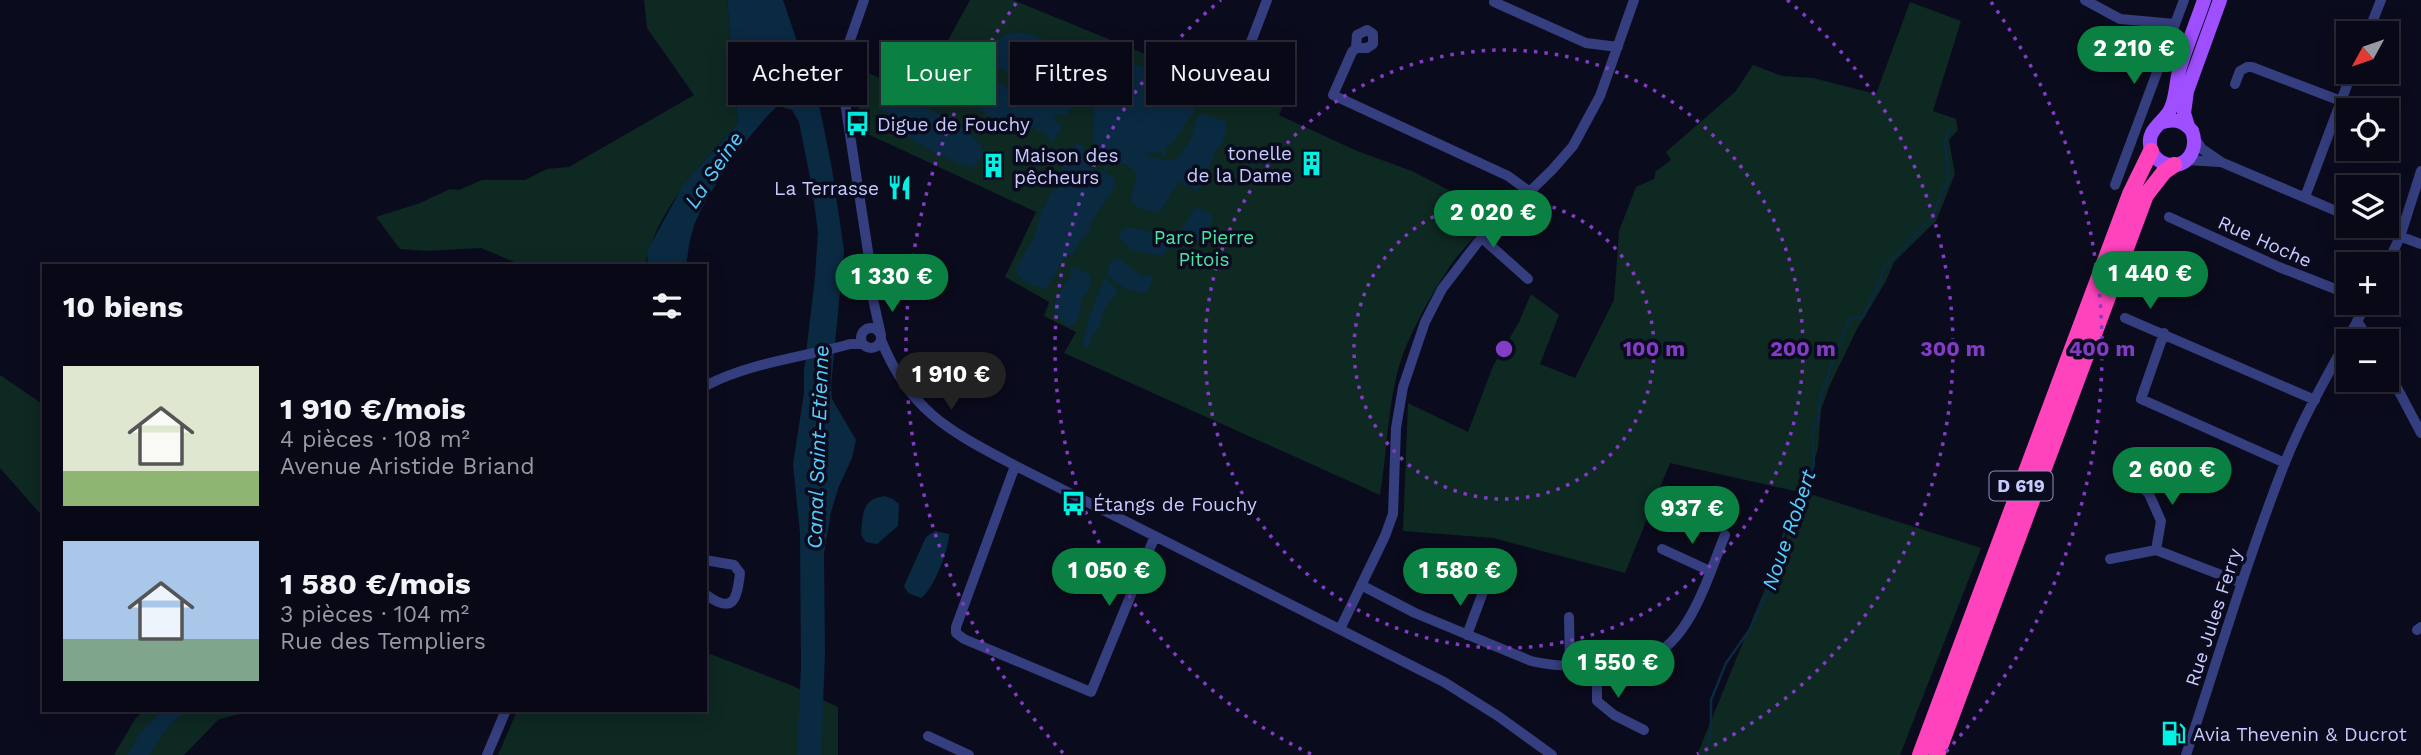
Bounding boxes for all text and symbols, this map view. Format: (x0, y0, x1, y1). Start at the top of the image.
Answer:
north arrow (2336, 21, 2399, 84)
map controls (2336, 21, 2399, 392)
pin: 2 210 € (2069, 27, 2199, 86)
text: 2 210 € (2093, 35, 2175, 62)
chip: Acheter (728, 42, 867, 105)
chip: Louer (881, 42, 996, 105)
chip: Filtres (1010, 42, 1132, 105)
chip: Nouveau (1146, 42, 1295, 105)
button: locate (2336, 98, 2399, 161)
bus stop icon: Digue de Fouchy (843, 110, 871, 138)
place label: Digue de Fouchy (877, 113, 1030, 136)
water label: La Seine (679, 127, 748, 213)
place label: tonelle de la Dame (1187, 142, 1292, 187)
place label: Maison des pêcheurs (1014, 144, 1118, 189)
building icon: tonelle de la Dame (1298, 150, 1326, 178)
building icon: Maison des pêcheurs (980, 152, 1008, 180)
restaurant icon: La Terrasse (885, 174, 913, 202)
button: layers (2336, 175, 2399, 238)
place label: La Terrasse (774, 177, 879, 200)
pin: 2 020 € (1428, 190, 1558, 250)
text: 2 020 € (1450, 199, 1536, 226)
street label: Rue Hoche (2214, 211, 2315, 272)
park label: Parc Pierre Pitois (1154, 226, 1254, 271)
pin: 1 440 € (2085, 252, 2215, 311)
button: + (2336, 252, 2399, 315)
pin: 1 330 € (827, 254, 957, 314)
text: 1 440 € (2108, 260, 2192, 287)
text: 1 330 € (851, 263, 933, 290)
icon: filters (648, 287, 686, 325)
text: 10 biens (63, 289, 183, 324)
button: − (2336, 329, 2399, 392)
text: 100 m (1623, 336, 1685, 361)
text: 200 m (1770, 336, 1836, 361)
text: 300 m (1920, 336, 1986, 361)
text: 400 m (2069, 336, 2135, 361)
centre of rings (1492, 337, 1516, 361)
water label: Canal Saint-Etienne (801, 345, 834, 549)
pin: 1 910 € (886, 352, 1016, 412)
text: 1 910 € (912, 361, 990, 388)
text: 1 910 €/mois (280, 391, 466, 426)
icon: home (119, 394, 203, 478)
text: 4 pièces · 108 m² (280, 426, 470, 453)
pin: 2 600 € (2107, 448, 2237, 507)
text: Avenue Aristide Briand (280, 453, 535, 480)
text: 2 600 € (2129, 456, 2215, 483)
water label: Noue Robert (1756, 466, 1821, 593)
road number: D 619 (1990, 472, 2052, 500)
pin: 937 € (1643, 486, 1741, 546)
bus stop icon: Étangs de Fouchy (1059, 490, 1087, 518)
place label: Étangs de Fouchy (1093, 493, 1257, 516)
text: 937 € (1660, 495, 1724, 522)
street label: Rue Jules Ferry (2180, 545, 2247, 689)
pin: 1 050 € (1044, 548, 1174, 608)
pin: 1 580 € (1395, 548, 1525, 608)
text: 1 050 € (1068, 557, 1150, 584)
text: 1 580 € (1419, 557, 1501, 584)
text: 1 580 €/mois (280, 566, 471, 601)
icon: home (119, 569, 203, 653)
text: 3 pièces · 104 m² (280, 601, 469, 628)
text: Rue des Templiers (280, 628, 486, 655)
pin: 1 550 € (1553, 640, 1683, 700)
text: 1 550 € (1578, 649, 1658, 676)
fuel station icon: Avia Thevenin & Ducrot (2159, 720, 2187, 748)
place label: Avia Thevenin & Ducrot (2193, 723, 2407, 746)

